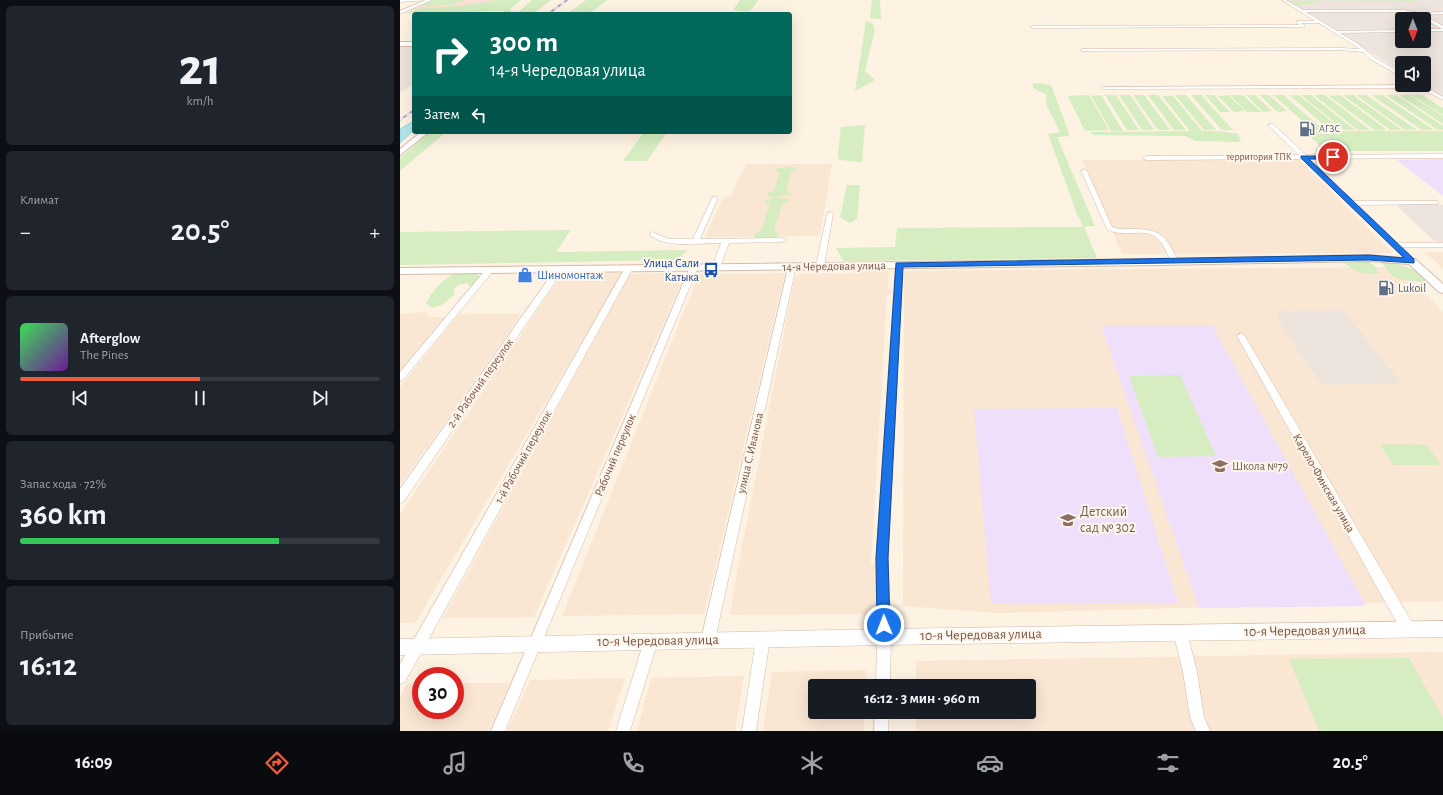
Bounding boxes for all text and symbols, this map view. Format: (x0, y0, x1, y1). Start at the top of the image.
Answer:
north arrow (1395, 12, 1431, 48)
map controls (1395, 12, 1431, 92)
icon: right (424, 28, 476, 80)
text: 300 m (490, 29, 558, 57)
text: 21 (178, 42, 222, 94)
button: sound (1395, 56, 1431, 92)
text: 14-я Чередовая улица (490, 62, 646, 80)
text: km/h (187, 95, 213, 108)
icon: left (468, 104, 490, 126)
text: Затем (424, 107, 460, 122)
fuel station icon: АГЗС (1298, 120, 1316, 138)
place label: АГЗС (1319, 124, 1340, 134)
pin (1316, 140, 1350, 174)
icon: arrive (1322, 146, 1344, 168)
street label: территория ТПК (1225, 152, 1292, 162)
text: Климат (20, 194, 59, 207)
text: 20.5° (171, 216, 229, 246)
text: − (20, 221, 31, 243)
text: + (369, 221, 380, 243)
place label: Улица Сали Катыка (643, 257, 700, 283)
street label: 14-я Чередовая улица (782, 259, 887, 274)
bus stop icon: Улица Сали Катыка (702, 261, 720, 279)
shop icon: Шиномонтаж (516, 266, 534, 284)
place label: Шиномонтаж (537, 269, 604, 281)
fuel station icon: Lukoil (1377, 279, 1395, 297)
place label: Lukoil (1398, 282, 1426, 294)
text: Afterglow (80, 331, 140, 346)
street label: 2-й Рабочий переулок (445, 336, 516, 430)
text: The Pines (80, 349, 129, 362)
icon: previous (69, 387, 91, 409)
icon: pause (189, 387, 211, 409)
icon: next (309, 387, 331, 409)
street label: 1-й Рабочий переулок (492, 408, 555, 506)
street label: улица С.Иванова (735, 411, 766, 496)
street label: Рабочий переулок (592, 412, 639, 498)
street label: Карело-Финская улица (1290, 431, 1357, 536)
school or university icon: Школа №79 (1211, 457, 1229, 475)
place label: Школа №79 (1232, 460, 1289, 472)
text: Запас хода · 72% (20, 478, 106, 491)
text: 360 km (20, 500, 107, 530)
place label: Детский сад № 302 (1080, 505, 1135, 535)
school or university icon: Детский сад № 302 (1059, 511, 1077, 529)
position arrow (863, 604, 905, 646)
street label: 10-я Чередовая улица (1244, 623, 1367, 639)
street label: 10-я Чередовая улица (920, 627, 1043, 643)
text: Прибытие (20, 629, 74, 642)
street label: 10-я Чередовая улица (597, 633, 720, 649)
text: 16:12 (20, 651, 77, 681)
speed limit sign: 30 (412, 667, 464, 719)
text: 16:12 · 3 мин · 960 m (864, 691, 980, 706)
icon: directions (263, 749, 291, 777)
icon: music (441, 749, 469, 777)
icon: phone (619, 749, 647, 777)
icon: climate (798, 749, 826, 777)
icon: car (976, 749, 1004, 777)
icon: filters (1154, 749, 1182, 777)
text: 16:09 (75, 754, 113, 772)
text: 20.5° (1333, 754, 1368, 772)

